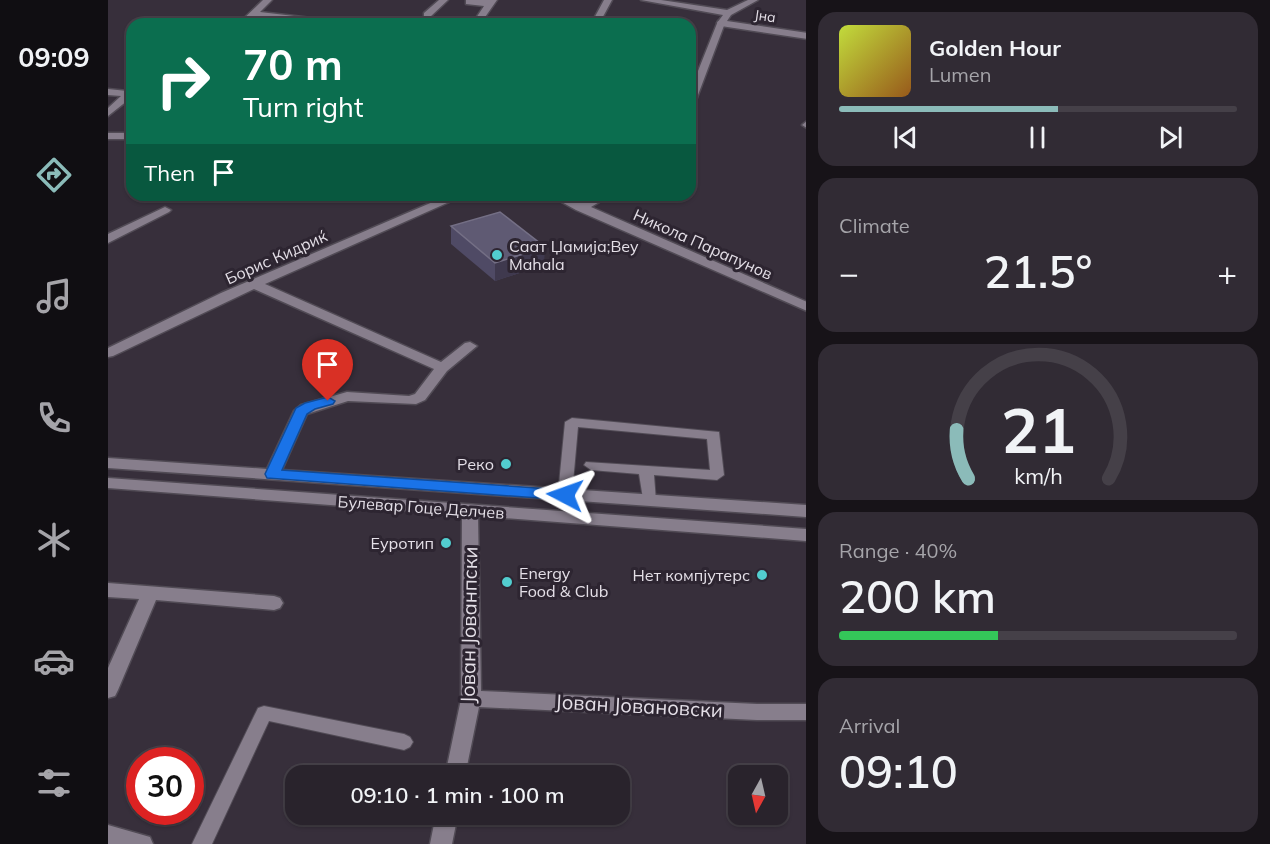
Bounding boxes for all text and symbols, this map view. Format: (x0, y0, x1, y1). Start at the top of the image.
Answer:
street label: Јна (753, 6, 777, 26)
text: Golden Hour (929, 34, 1061, 62)
text: 70 m (243, 38, 343, 91)
text: 09:09 (18, 40, 90, 74)
icon: right (144, 42, 222, 120)
text: Lumen (929, 62, 991, 87)
text: Turn right (243, 90, 363, 124)
icon: previous (889, 121, 922, 154)
icon: pause (1021, 121, 1054, 154)
icon: next (1154, 121, 1187, 154)
icon: directions (33, 154, 75, 196)
icon: arrive (207, 156, 240, 189)
text: Then (144, 159, 195, 187)
street label: Никола Парапунов (630, 204, 776, 284)
text: Climate (839, 213, 910, 238)
street label: Борис Кидриќ (222, 225, 330, 288)
place label: Саат Џамија;Bey Mahala (509, 236, 639, 274)
text: 21.5° (984, 243, 1092, 299)
marker: Саат Џамија;Bey Mahala (490, 248, 504, 262)
text: − (839, 252, 859, 293)
text: + (1217, 252, 1237, 293)
icon: music (33, 275, 75, 317)
pin (302, 339, 353, 401)
icon: arrive (311, 348, 344, 381)
text: 21 (1001, 390, 1075, 469)
icon: phone (33, 397, 75, 439)
place label: Реко (457, 454, 494, 474)
marker: Реко (499, 457, 513, 471)
text: km/h (1014, 462, 1062, 489)
position arrow (533, 463, 597, 527)
street label: Булевар Гоце Делчев (337, 491, 505, 523)
icon: climate (33, 519, 75, 561)
place label: Еуротип (371, 533, 434, 553)
marker: Еуротип (439, 536, 453, 550)
text: Range · 40% (839, 538, 957, 563)
street label: Јован Јованпски (455, 546, 482, 704)
place label: Energy Food & Club (519, 563, 608, 601)
place label: Нет компјутерс (633, 565, 750, 585)
marker: Нет компјутерс (755, 568, 769, 582)
text: 200 km (839, 568, 996, 624)
marker: Energy Food & Club (500, 575, 514, 589)
icon: car (33, 640, 75, 682)
street label: Јован Јовановски (555, 689, 723, 722)
text: Arrival (839, 713, 900, 738)
text: 09:10 (839, 743, 958, 799)
speed limit sign: 30 (126, 747, 204, 825)
icon: filters (33, 762, 75, 804)
north arrow (728, 765, 788, 825)
map controls (728, 765, 788, 825)
text: 09:10 · 1 min · 100 m (350, 781, 565, 809)

